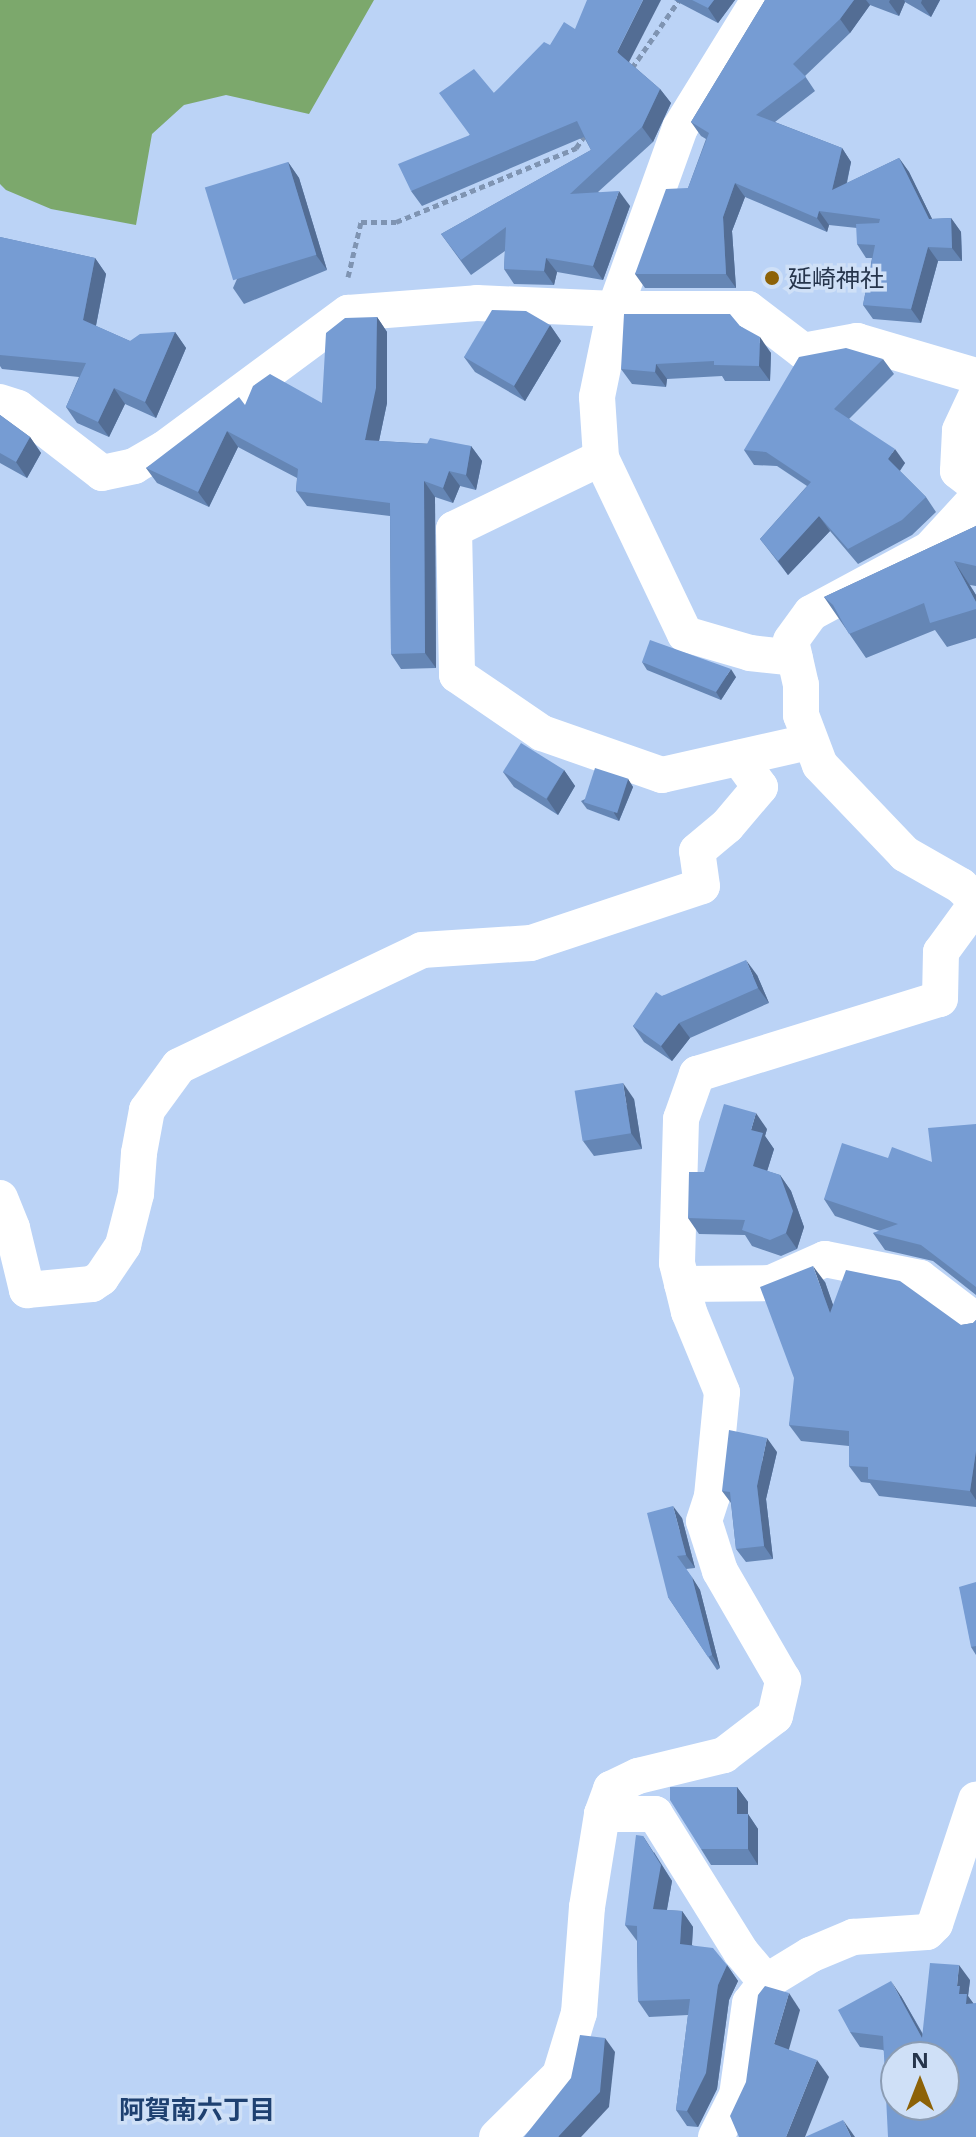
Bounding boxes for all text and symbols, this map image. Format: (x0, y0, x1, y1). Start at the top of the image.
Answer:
place label: 延崎神社 (788, 264, 884, 292)
marker: 延崎神社 (763, 269, 781, 287)
north arrow (880, 2041, 960, 2121)
text: N (911, 2044, 929, 2074)
district label: 阿賀南六丁目 (119, 2094, 275, 2126)

